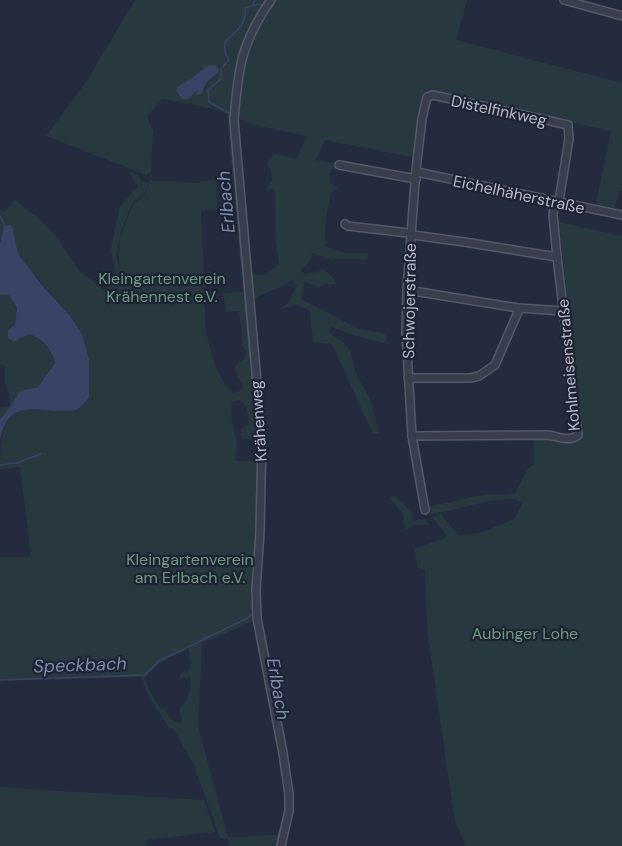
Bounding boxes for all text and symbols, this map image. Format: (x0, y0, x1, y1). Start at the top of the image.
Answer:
street label: Distelfinkweg (449, 90, 549, 131)
water label: Erlbach (211, 170, 241, 234)
street label: Eichelhäherstraße (451, 170, 587, 219)
street label: Schwojerstraße (398, 243, 421, 359)
park label: Kleingartenverein Krähennest e.V. (98, 268, 226, 307)
street label: Kohlmeisenstraße (552, 298, 585, 432)
street label: Krähenweg (245, 380, 272, 462)
park label: Kleingartenverein am Erlbach e.V. (126, 549, 254, 588)
park label: Aubinger Lohe (472, 623, 578, 644)
water label: Speckbach (33, 651, 127, 679)
water label: Erlbach (261, 656, 295, 722)

